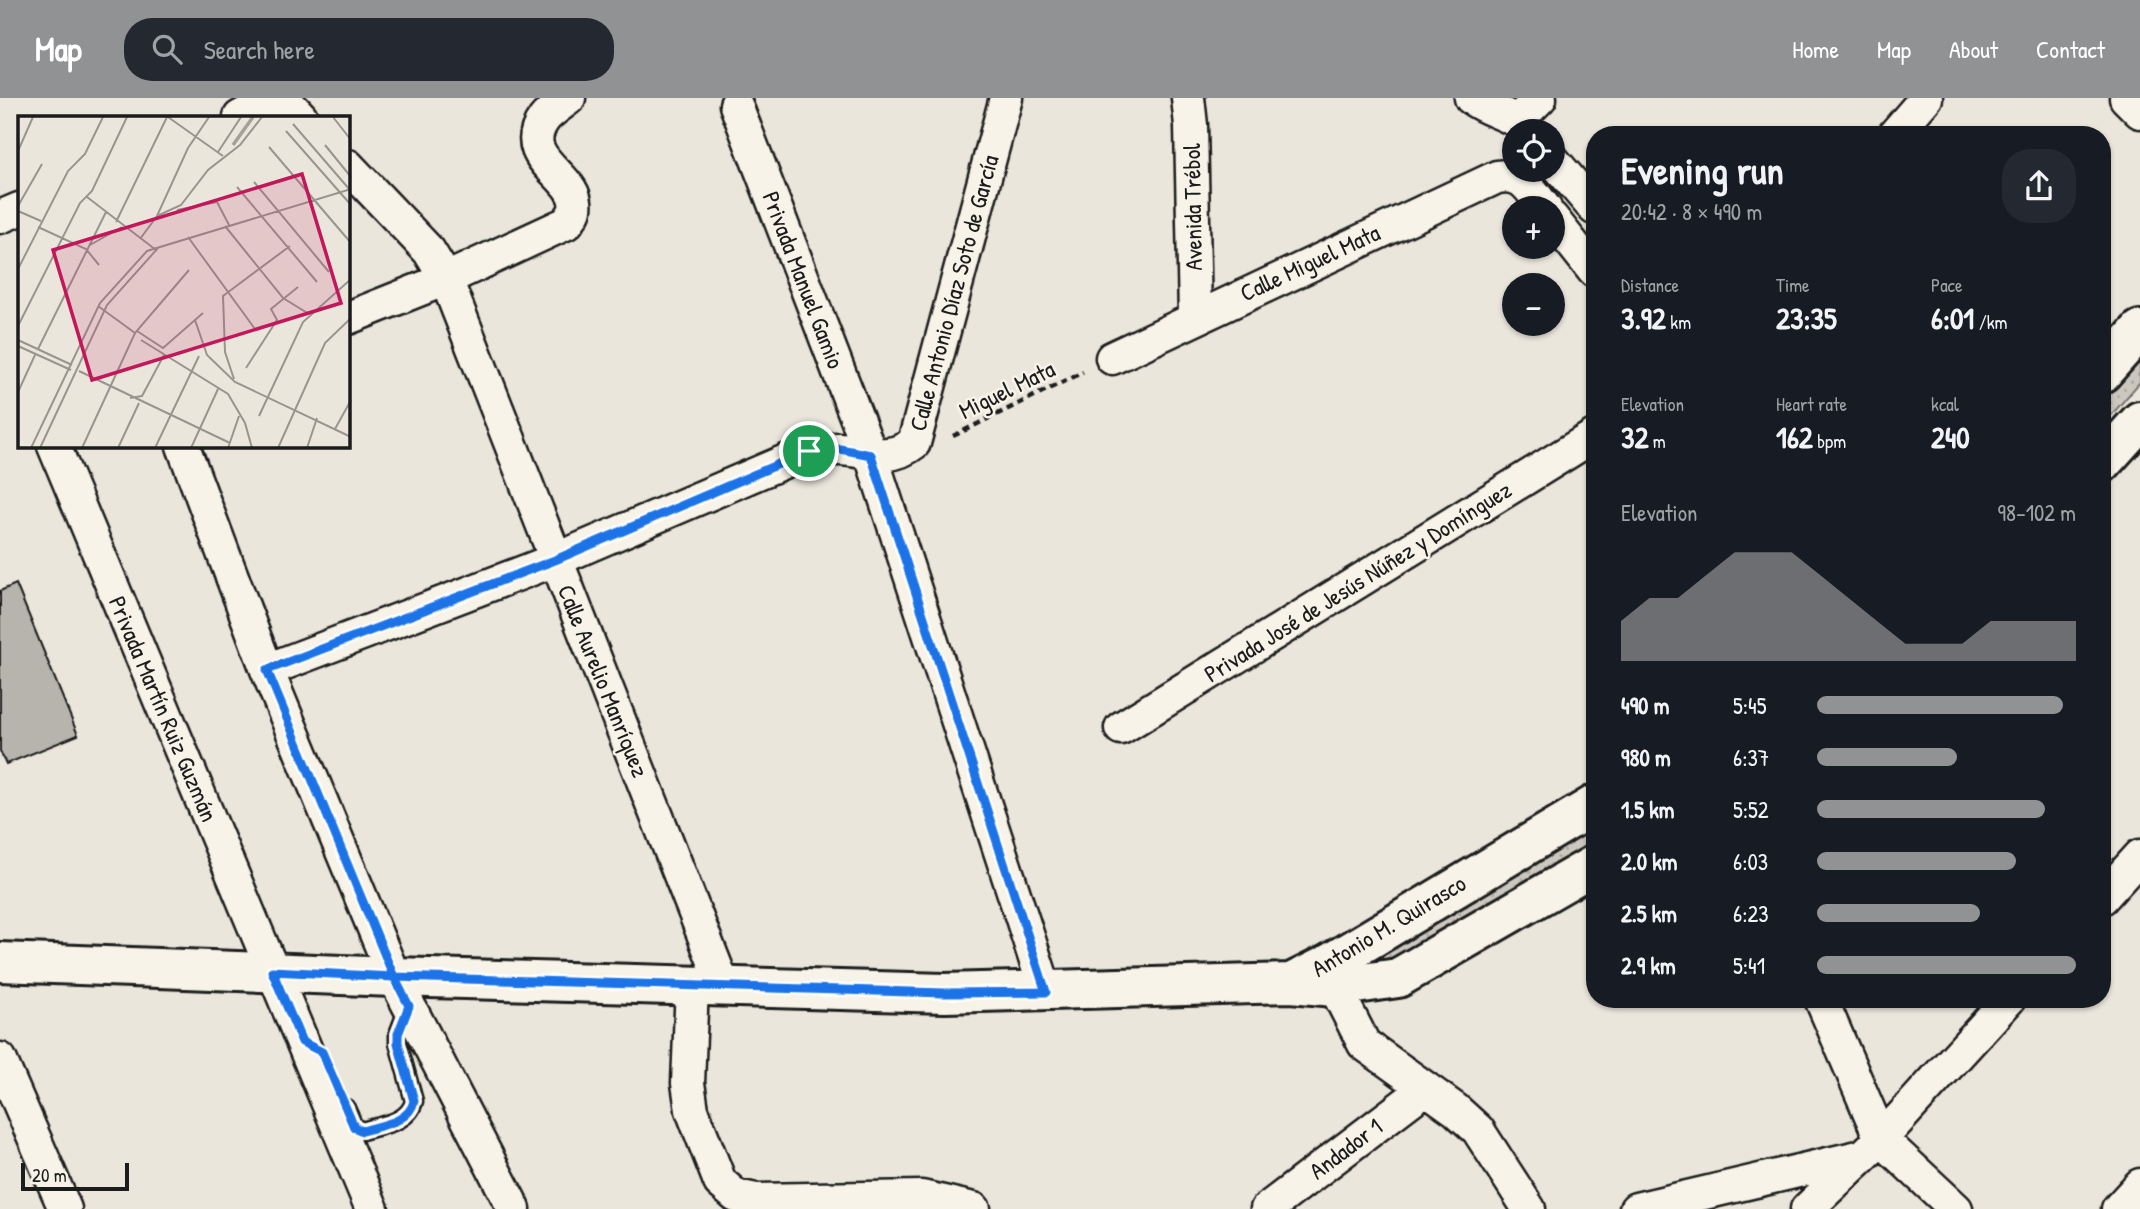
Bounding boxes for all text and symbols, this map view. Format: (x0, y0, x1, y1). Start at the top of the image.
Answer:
search box (124, 18, 614, 81)
text: Map (35, 27, 82, 71)
icon: search (148, 30, 186, 68)
text: Search here (204, 32, 315, 67)
text: Home (1792, 33, 1839, 65)
text: Map (1877, 33, 1911, 65)
text: About (1949, 33, 1998, 65)
text: Contact (2036, 33, 2105, 65)
inset map (18, 116, 350, 448)
map controls (1502, 119, 1565, 336)
button: locate (1502, 119, 1565, 182)
street label: Avenida Trébol (1175, 142, 1209, 271)
text: Evening run (1621, 144, 1784, 196)
button: share (2002, 149, 2076, 223)
street label: Calle Antonio Díaz Soto de García (901, 151, 1005, 434)
street label: Privada Manuel Gamio (755, 186, 853, 373)
button: + (1502, 196, 1565, 259)
text: 20:42 · 8 × 490 m (1621, 196, 1762, 227)
street label: Calle Miguel Mata (1235, 216, 1385, 308)
text: Distance (1621, 272, 1679, 298)
text: Time (1776, 272, 1810, 298)
text: Pace (1931, 272, 1963, 298)
button: − (1502, 273, 1565, 336)
text: 3.92 (1621, 298, 1666, 338)
text: 23:35 (1776, 298, 1837, 338)
text: 6:01 (1931, 298, 1974, 338)
text: km (1666, 309, 1691, 335)
text: /km (1974, 309, 2007, 335)
street label: Miguel Mata (953, 352, 1060, 426)
text: Elevation (1621, 391, 1684, 417)
text: Heart rate (1776, 391, 1847, 417)
text: kcal (1931, 391, 1959, 417)
text: 32 (1621, 417, 1648, 457)
text: 162 (1776, 417, 1813, 457)
text: 240 (1931, 417, 1970, 457)
pin (779, 421, 839, 481)
text: m (1648, 428, 1666, 454)
text: bpm (1813, 428, 1846, 454)
icon: arrive (790, 432, 828, 470)
street label: Privada José de Jesús Núñez y Domínguez (1198, 473, 1517, 689)
text: Elevation (1621, 497, 1697, 528)
text: 98–102 m (1998, 497, 2076, 528)
street label: Calle Aurelio Manríquez (551, 580, 657, 782)
street label: Privada Martín Ruiz Guzmán (102, 591, 226, 826)
text: 490 m (1621, 690, 1669, 721)
text: 5:45 (1733, 690, 1766, 721)
text: 980 m (1621, 742, 1671, 773)
text: 6:37 (1733, 742, 1769, 773)
text: 1.5 km (1621, 794, 1674, 825)
text: 5:52 (1733, 794, 1769, 825)
text: 2.0 km (1621, 846, 1677, 877)
text: 6:03 (1733, 846, 1768, 877)
street label: Antonio M. Quirasco (1305, 866, 1472, 984)
text: 2.5 km (1621, 898, 1677, 929)
text: 6:23 (1733, 898, 1769, 929)
text: 2.9 km (1621, 950, 1676, 981)
text: 5:41 (1733, 950, 1765, 981)
street label: Andador 1 (1302, 1110, 1389, 1186)
scale bar (21, 1160, 130, 1192)
text: 20 m (32, 1162, 67, 1188)

